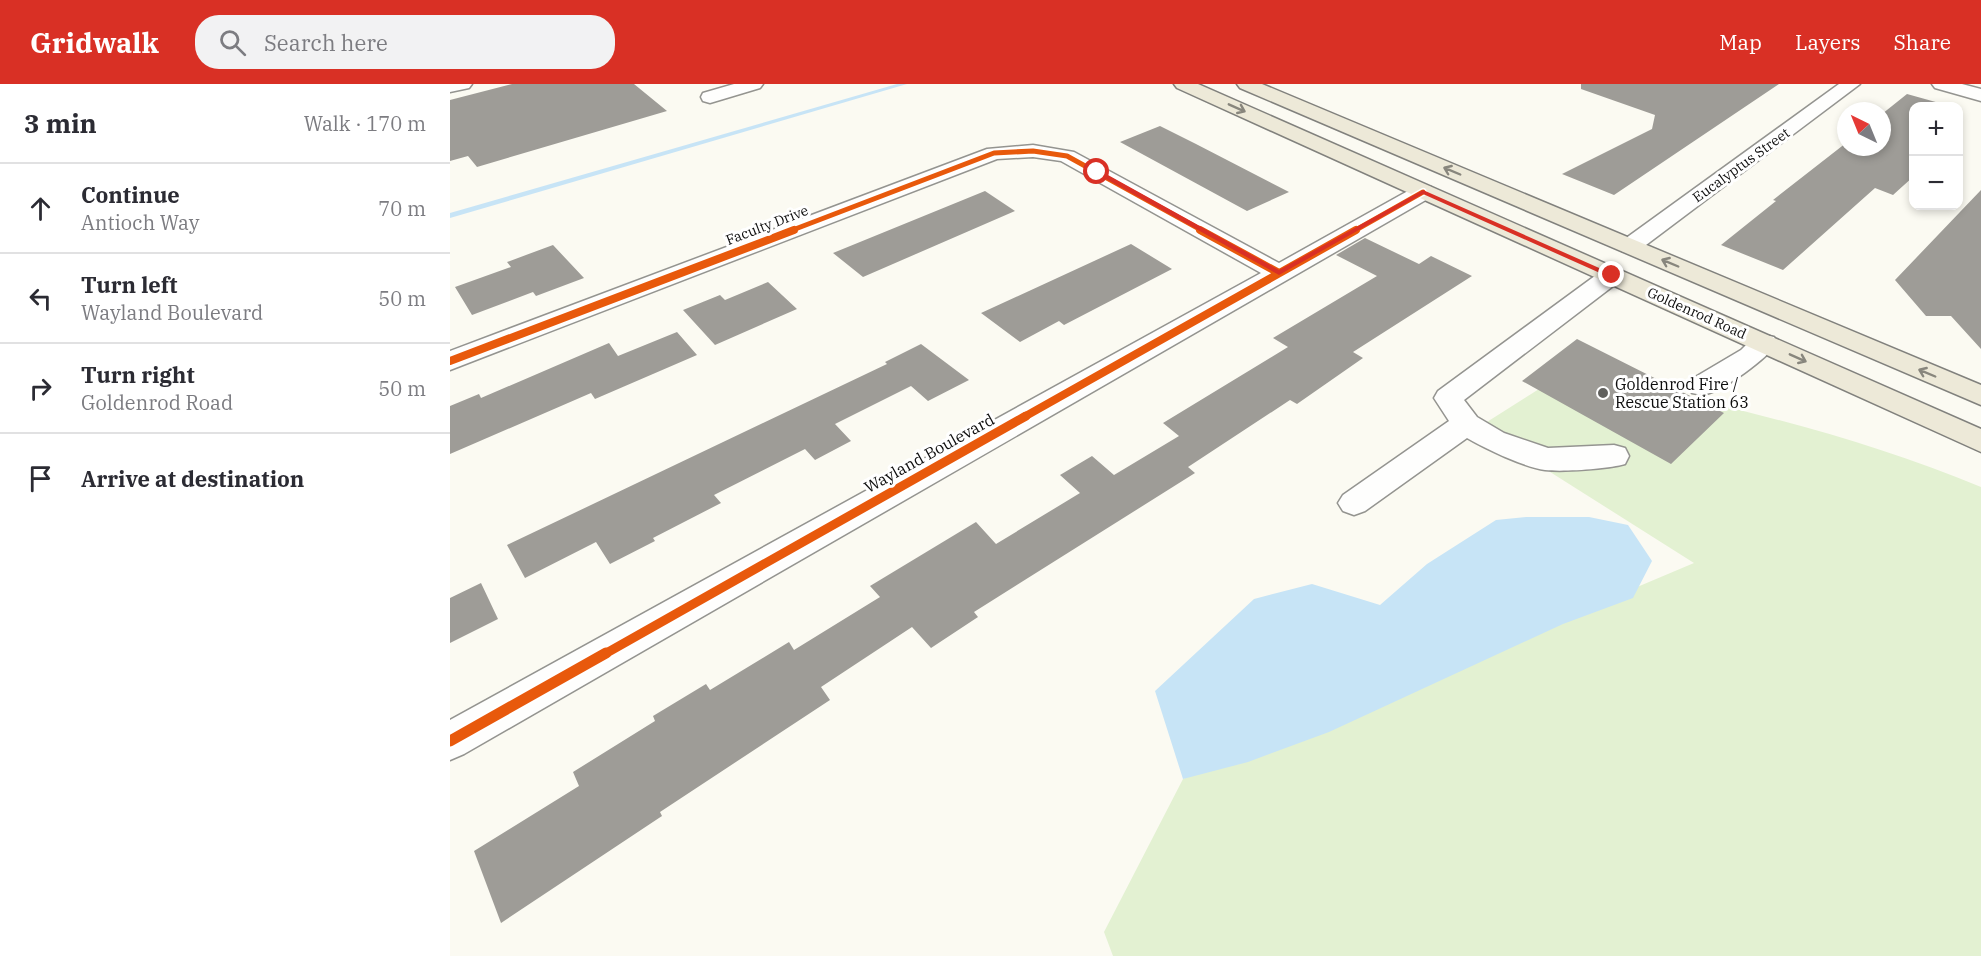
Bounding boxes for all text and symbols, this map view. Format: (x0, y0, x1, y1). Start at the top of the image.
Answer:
search box (195, 15, 615, 69)
text: Gridwalk (30, 24, 159, 61)
icon: search (216, 26, 249, 59)
text: Search here (264, 28, 388, 57)
text: Map (1719, 28, 1762, 56)
text: Layers (1795, 28, 1861, 56)
text: Share (1894, 28, 1951, 56)
north arrow (1837, 102, 1891, 156)
map controls (1909, 102, 1963, 210)
button: + (1909, 102, 1963, 156)
one-way arrow (1227, 103, 1245, 114)
text: 3 min (24, 106, 97, 140)
text: Walk · 170 m (304, 110, 426, 137)
street label: Eucalyptus Street (1689, 124, 1793, 206)
button: − (1909, 156, 1963, 210)
route start (1083, 158, 1109, 184)
one-way arrow (1443, 165, 1462, 176)
text: Continue (81, 180, 180, 209)
icon: ahead (24, 192, 57, 225)
text: 70 m (378, 195, 426, 222)
street label: Faculty Drive (723, 201, 811, 249)
text: Antioch Way (81, 209, 199, 236)
one-way arrow (1662, 257, 1680, 269)
route end (1598, 261, 1624, 287)
text: Turn left (81, 270, 177, 299)
icon: left (24, 282, 57, 315)
street label: Goldenrod Road (1645, 283, 1750, 343)
text: 50 m (378, 285, 426, 312)
text: Wayland Boulevard (81, 299, 263, 326)
one-way arrow (1789, 353, 1807, 365)
text: Turn right (81, 360, 195, 389)
one-way arrow (1919, 366, 1937, 378)
icon: right (24, 372, 57, 405)
place label: Goldenrod Fire / Rescue Station 63 (1615, 374, 1749, 412)
text: 50 m (378, 375, 426, 402)
marker: Goldenrod Fire / Rescue Station 63 (1596, 386, 1610, 400)
text: Goldenrod Road (81, 389, 233, 416)
street label: Wayland Boulevard (860, 409, 998, 497)
icon: arrive (24, 462, 57, 495)
text: Arrive at destination (81, 464, 304, 493)

